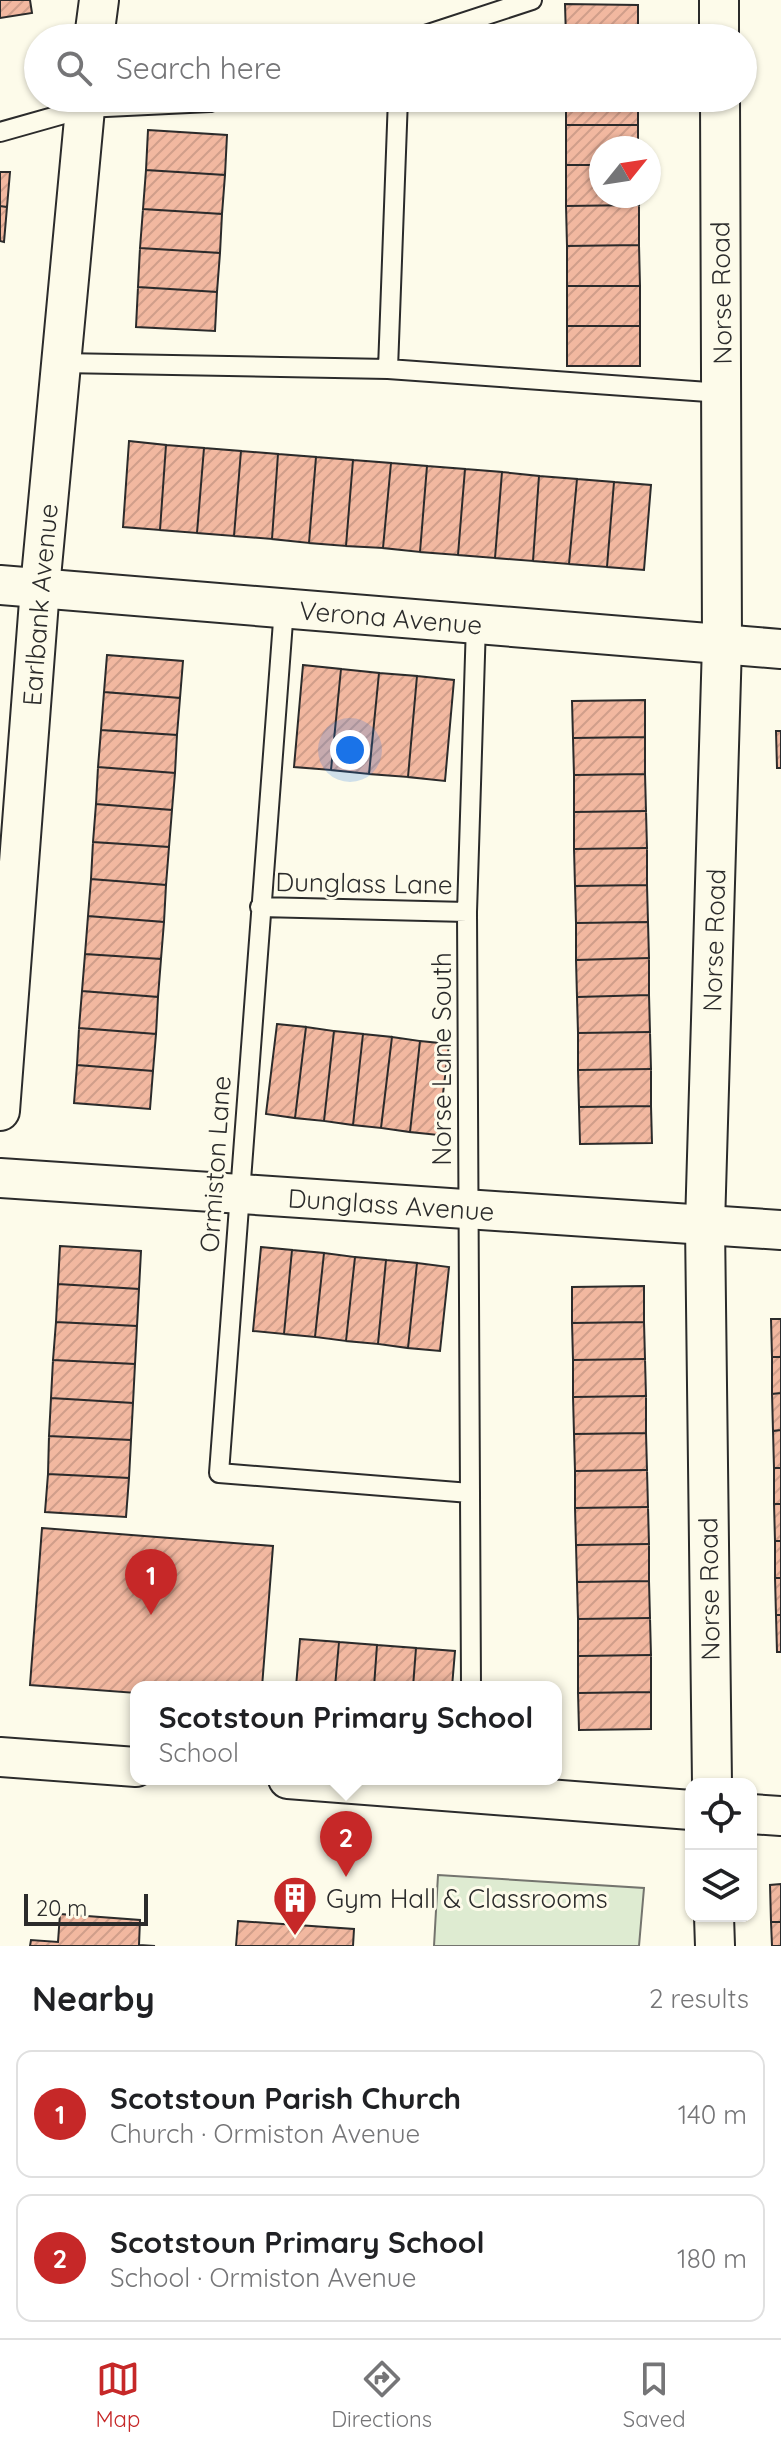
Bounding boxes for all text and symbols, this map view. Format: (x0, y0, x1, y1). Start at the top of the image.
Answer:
search box (24, 24, 757, 112)
icon: search (52, 46, 96, 90)
text: Search here (116, 49, 282, 87)
north arrow (589, 136, 661, 208)
street label: Norse Road (703, 221, 739, 365)
street label: Earlbank Avenue (15, 502, 64, 707)
street label: Verona Avenue (298, 593, 483, 641)
your location (330, 730, 370, 770)
street label: Dunglass Lane (275, 865, 453, 901)
street label: Norse Road (695, 868, 732, 1012)
street label: Norse Lane South (425, 952, 458, 1166)
street label: Ormiston Lane (192, 1074, 238, 1254)
street label: Dunglass Avenue (287, 1181, 496, 1227)
street label: Norse Road (691, 1517, 727, 1661)
pin: 1 (125, 1549, 177, 1615)
popup (130, 1681, 562, 1785)
text: Scotstoun Primary School (159, 1698, 533, 1736)
text: School (159, 1736, 239, 1769)
map controls (685, 1778, 757, 1922)
button: locate (685, 1778, 757, 1850)
pin: 2 (320, 1811, 372, 1877)
button: layers (685, 1850, 757, 1922)
building icon: Gym Hall & Classrooms (271, 1874, 319, 1937)
place label: Gym Hall & Classrooms (326, 1882, 608, 1915)
scale bar (24, 1890, 148, 1926)
text: 20 m (36, 1894, 87, 1922)
text: Nearby (32, 1977, 155, 2020)
text: 2 results (649, 1982, 749, 2015)
text: Scotstoun Parish Church (110, 2079, 461, 2117)
text: 1 (55, 2098, 65, 2131)
text: 140 m (678, 2098, 747, 2131)
text: Church · Ormiston Avenue (110, 2117, 420, 2150)
text: Scotstoun Primary School (110, 2223, 485, 2261)
text: 2 (53, 2242, 67, 2275)
text: 180 m (677, 2242, 747, 2275)
text: School · Ormiston Avenue (110, 2261, 416, 2294)
tab: Map (95, 2357, 140, 2433)
tab: Directions (331, 2357, 432, 2433)
tab: Saved (623, 2357, 686, 2433)

